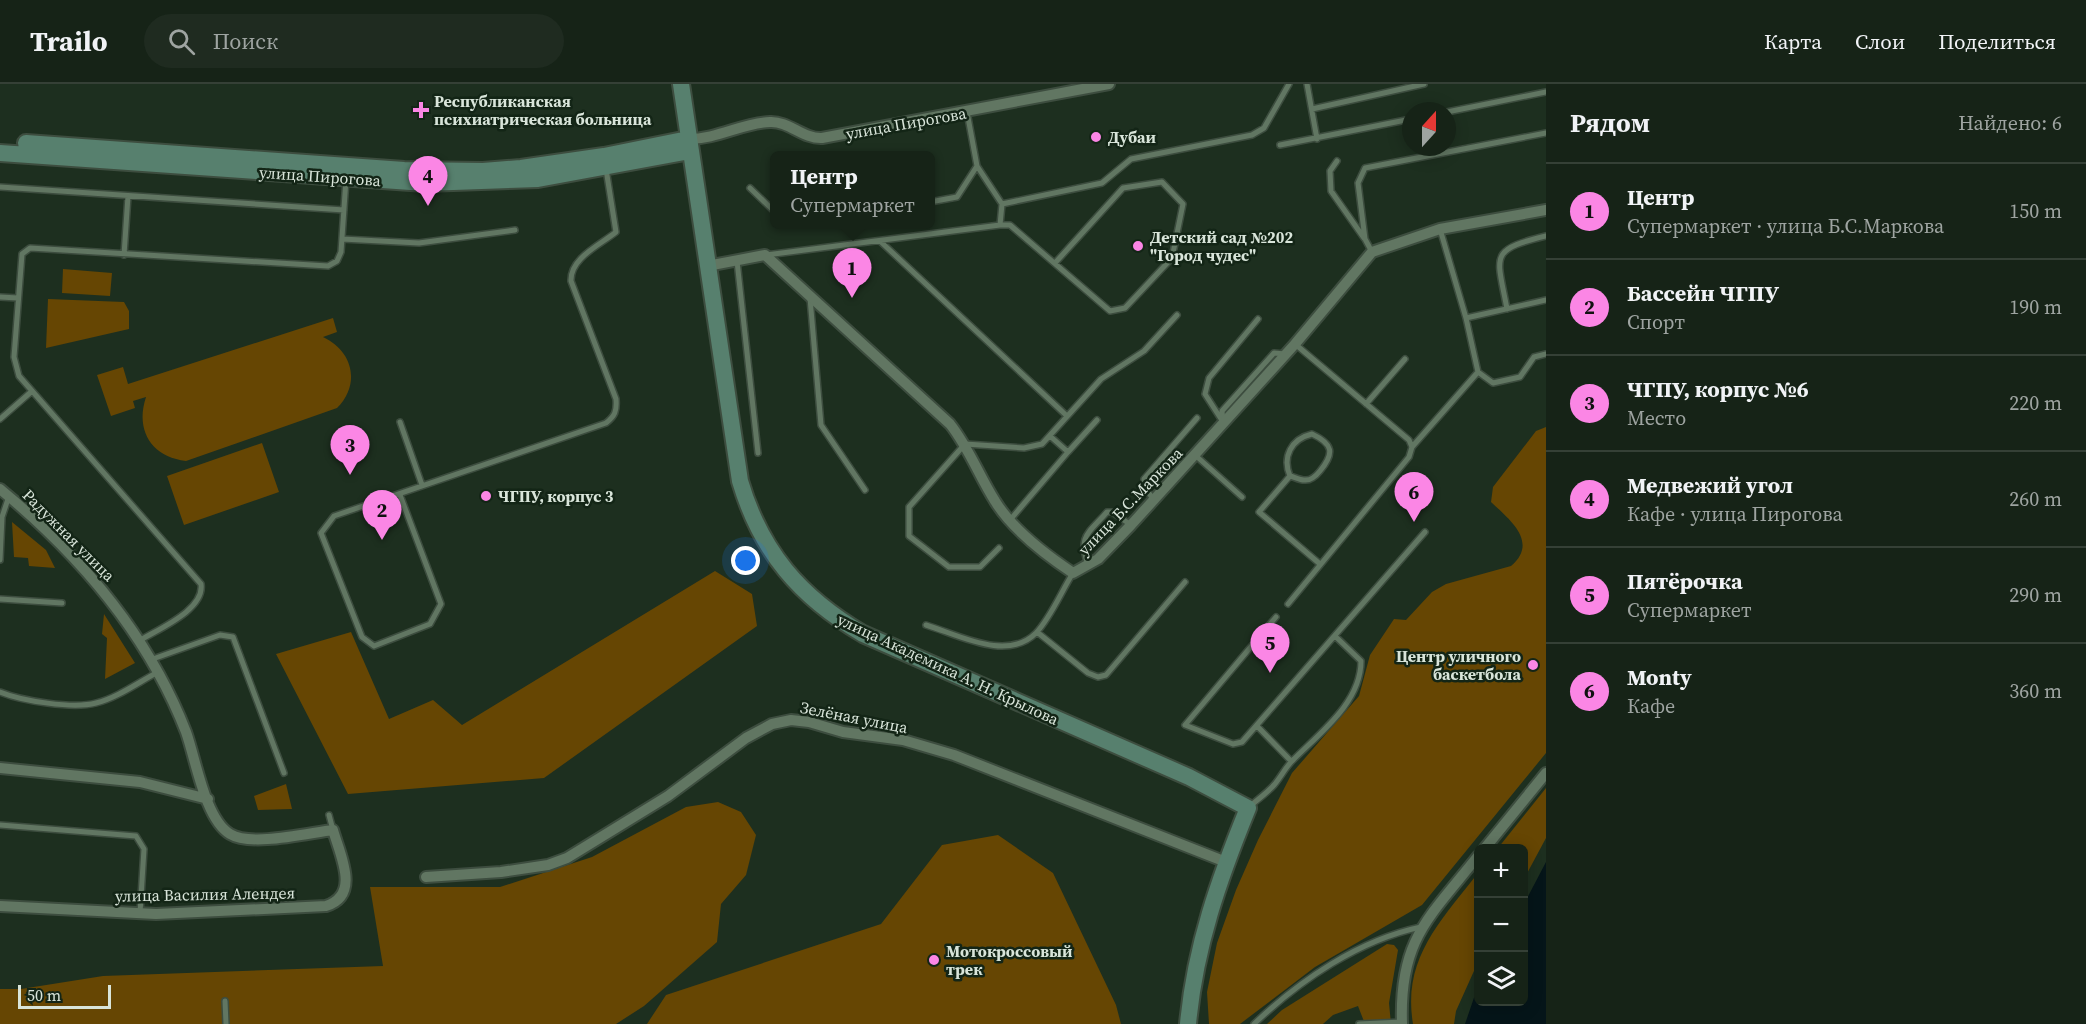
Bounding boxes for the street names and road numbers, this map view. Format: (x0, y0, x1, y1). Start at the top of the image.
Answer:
street label: улица Пирогова (844, 101, 969, 144)
street label: улица Пирогова (258, 161, 382, 191)
street label: улица Б.С.Маркова (1073, 442, 1188, 560)
street label: Радужная улица (18, 484, 121, 587)
street label: улица Академика А. Н. Крылова (834, 608, 1063, 730)
street label: Зелёная улица (798, 696, 911, 738)
street label: улица Василия Алендея (115, 881, 295, 907)

